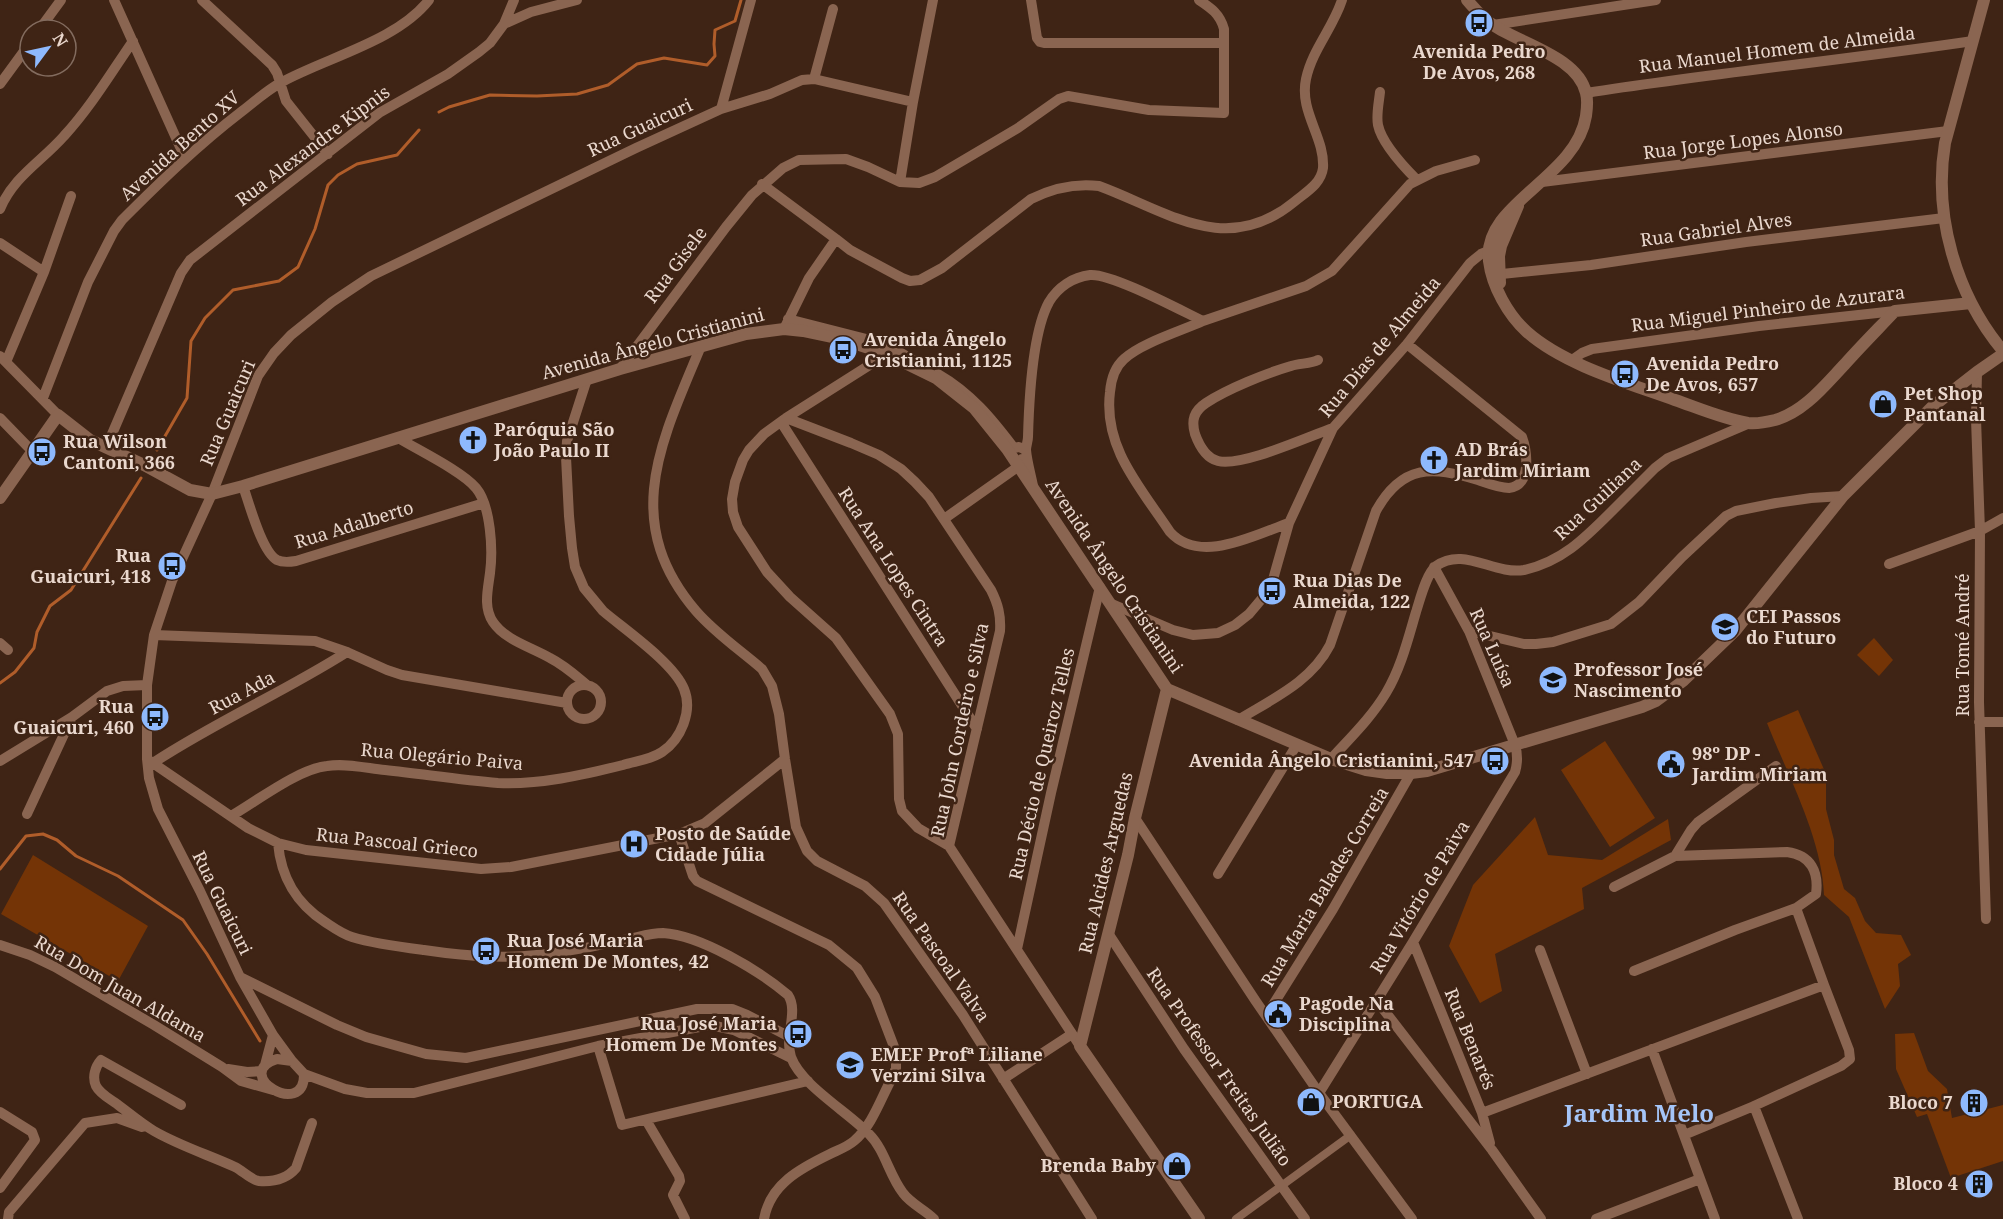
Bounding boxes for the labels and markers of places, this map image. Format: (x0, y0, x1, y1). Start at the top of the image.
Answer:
bus stop icon: Avenida Pedro De Avos, 268 (1463, 7, 1495, 39)
place label: Avenida Pedro De Avos, 268 (1412, 39, 1546, 84)
place label: Avenida Ângelo Cristianini, 1125 (864, 327, 1012, 372)
bus stop icon: Avenida Ângelo Cristianini, 1125 (827, 334, 859, 366)
place label: Avenida Pedro De Avos, 657 (1646, 351, 1779, 396)
bus stop icon: Avenida Pedro De Avos, 657 (1609, 358, 1641, 390)
place label: Pet Shop Pantanal (1904, 381, 1986, 426)
shop icon: Pet Shop Pantanal (1867, 388, 1899, 420)
place label: Paróquia São João Paulo II (493, 417, 615, 462)
church icon: Paróquia São João Paulo II (457, 424, 489, 456)
place label: Rua Wilson Cantoni, 366 (63, 429, 175, 474)
bus stop icon: Rua Wilson Cantoni, 366 (26, 436, 58, 468)
place label: AD Brás Jardim Miriam (1454, 437, 1591, 482)
church icon: AD Brás Jardim Miriam (1418, 444, 1450, 476)
place label: Rua Guaicuri, 418 (30, 543, 151, 588)
bus stop icon: Rua Guaicuri, 418 (156, 550, 188, 582)
place label: Rua Dias De Almeida, 122 (1293, 568, 1410, 613)
bus stop icon: Rua Dias De Almeida, 122 (1256, 575, 1288, 607)
place label: CEI Passos do Futuro (1746, 604, 1841, 649)
school or university icon: CEI Passos do Futuro (1709, 611, 1741, 643)
place label: Professor José Nascimento (1574, 657, 1703, 702)
school or university icon: Professor José Nascimento (1537, 664, 1569, 696)
place label: Rua Guaicuri, 460 (13, 694, 134, 739)
bus stop icon: Rua Guaicuri, 460 (139, 701, 171, 733)
place label: 98º DP - Jardim Miriam (1691, 741, 1828, 786)
bus stop icon: Avenida Ângelo Cristianini, 547 (1479, 745, 1511, 777)
place label: Avenida Ângelo Cristianini, 547 (1189, 748, 1474, 772)
public building icon: 98º DP - Jardim Miriam (1655, 748, 1687, 780)
place label: Posto de Saúde Cidade Júlia (655, 821, 791, 866)
hospital icon: Posto de Saúde Cidade Júlia (618, 828, 650, 860)
place label: Rua José Maria Homem De Montes, 42 (507, 928, 709, 973)
bus stop icon: Rua José Maria Homem De Montes, 42 (470, 935, 502, 967)
place label: Pagode Na Disciplina (1299, 991, 1394, 1036)
public building icon: Pagode Na Disciplina (1262, 998, 1294, 1030)
place label: Rua José Maria Homem De Montes (606, 1011, 777, 1056)
bus stop icon: Rua José Maria Homem De Montes (782, 1018, 814, 1050)
place label: EMEF Profª Liliane Verzini Silva (871, 1042, 1043, 1087)
school or university icon: EMEF Profª Liliane Verzini Silva (834, 1049, 866, 1081)
shop icon: PORTUGA (1295, 1086, 1327, 1118)
building icon: Bloco 7 (1958, 1087, 1990, 1119)
place label: PORTUGA (1332, 1089, 1423, 1113)
place label: Bloco 7 (1888, 1090, 1953, 1114)
shop icon: Brenda Baby (1161, 1150, 1193, 1182)
place label: Brenda Baby (1040, 1153, 1157, 1177)
building icon: Bloco 4 (1963, 1168, 1995, 1200)
place label: Bloco 4 (1893, 1171, 1958, 1195)

